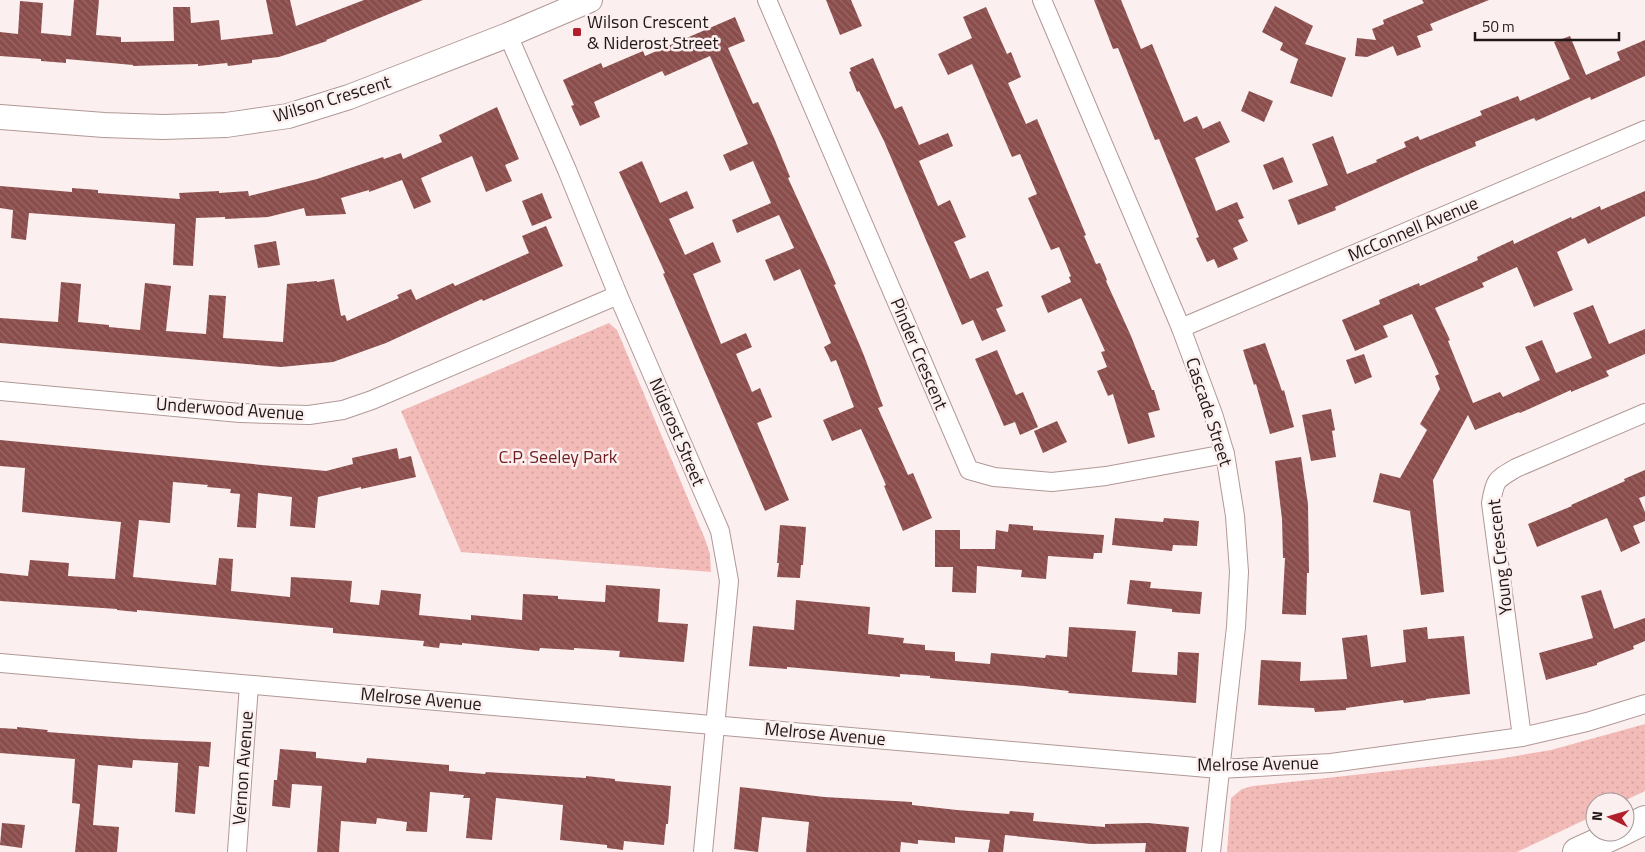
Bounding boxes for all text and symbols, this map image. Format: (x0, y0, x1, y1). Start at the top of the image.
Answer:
place label: Wilson Crescent & Niderost Street (587, 8, 719, 56)
scale bar (1475, 10, 1619, 42)
text: 50 m (1482, 15, 1515, 38)
marker: Wilson Crescent & Niderost Street (571, 26, 583, 38)
street label: Wilson Crescent (270, 68, 395, 129)
street label: McConnell Avenue (1344, 189, 1482, 268)
street label: Pinder Crescent (884, 294, 955, 415)
street label: Cascade Street (1179, 354, 1240, 470)
street label: Niderost Street (643, 373, 713, 491)
street label: Underwood Avenue (155, 390, 305, 427)
park label: C.P. Seeley Park (499, 443, 618, 470)
street label: Young Crescent (1480, 497, 1519, 616)
street label: Melrose Avenue (359, 680, 483, 717)
street label: Vernon Avenue (225, 710, 260, 826)
street label: Melrose Avenue (763, 715, 887, 752)
street label: Melrose Avenue (1197, 749, 1319, 778)
north arrow (1585, 792, 1635, 842)
text: N (1586, 810, 1607, 822)

